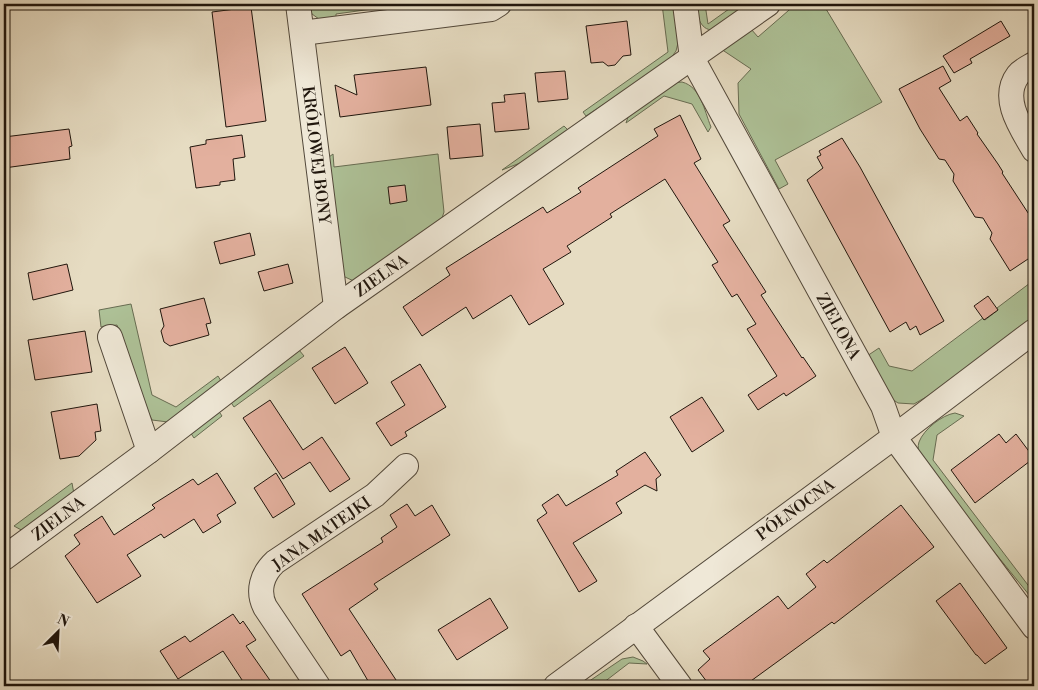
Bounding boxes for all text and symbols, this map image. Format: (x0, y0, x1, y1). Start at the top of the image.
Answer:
street label: KRÓLOWEJ BONY (298, 85, 337, 227)
street label: ZIELNA (351, 250, 413, 301)
street label: ZIELONA (812, 290, 865, 364)
street label: PÓŁNOCNA (751, 472, 840, 545)
street label: ZIELNA (28, 492, 90, 545)
street label: JANA MATEJKI (268, 492, 375, 576)
north arrow (32, 608, 82, 658)
text: N (54, 611, 72, 632)

